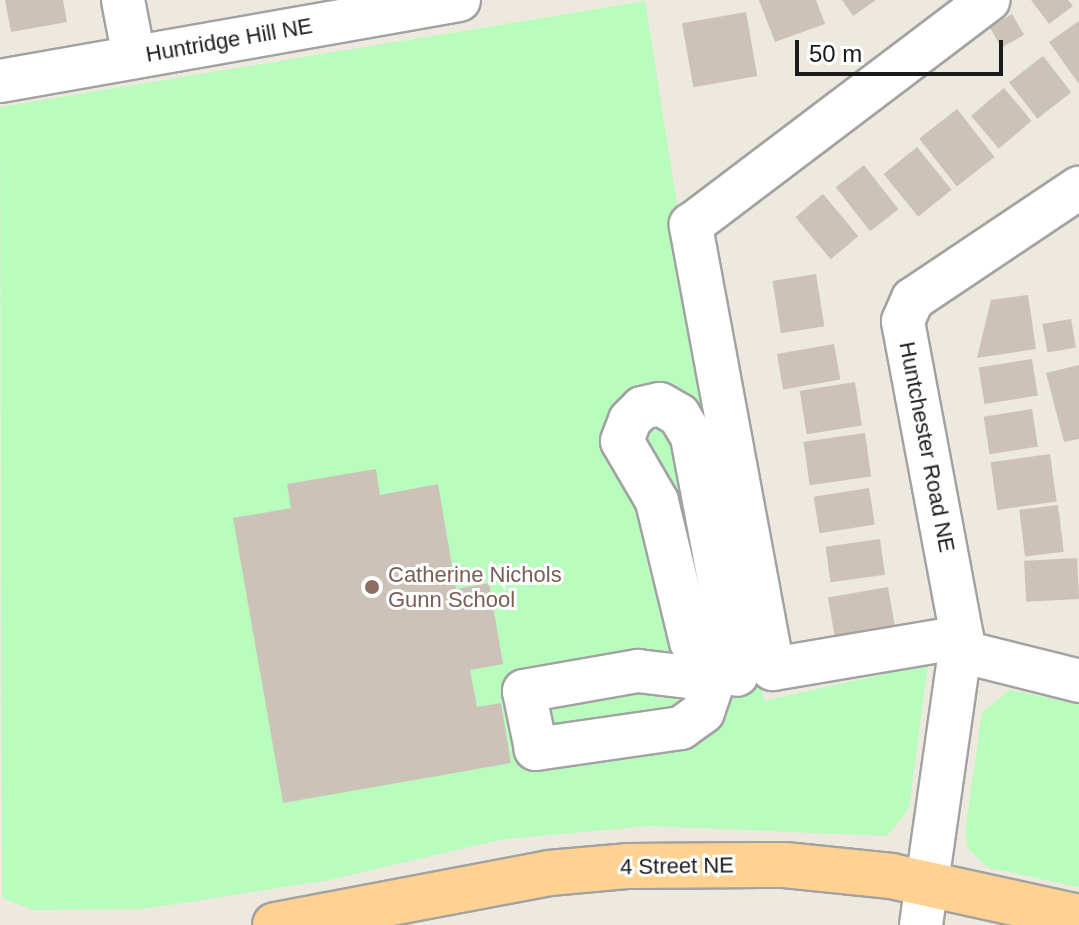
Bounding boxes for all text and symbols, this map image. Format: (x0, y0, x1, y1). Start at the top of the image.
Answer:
street label: Huntridge Hill NE (144, 12, 314, 68)
scale bar (799, 24, 1007, 74)
text: 50 m (809, 40, 862, 67)
street label: Huntchester Road NE (894, 339, 960, 555)
place label: Catherine Nichols Gunn School (388, 561, 562, 612)
marker: Catherine Nichols Gunn School (363, 578, 381, 596)
street label: 4 Street NE (620, 852, 734, 880)

